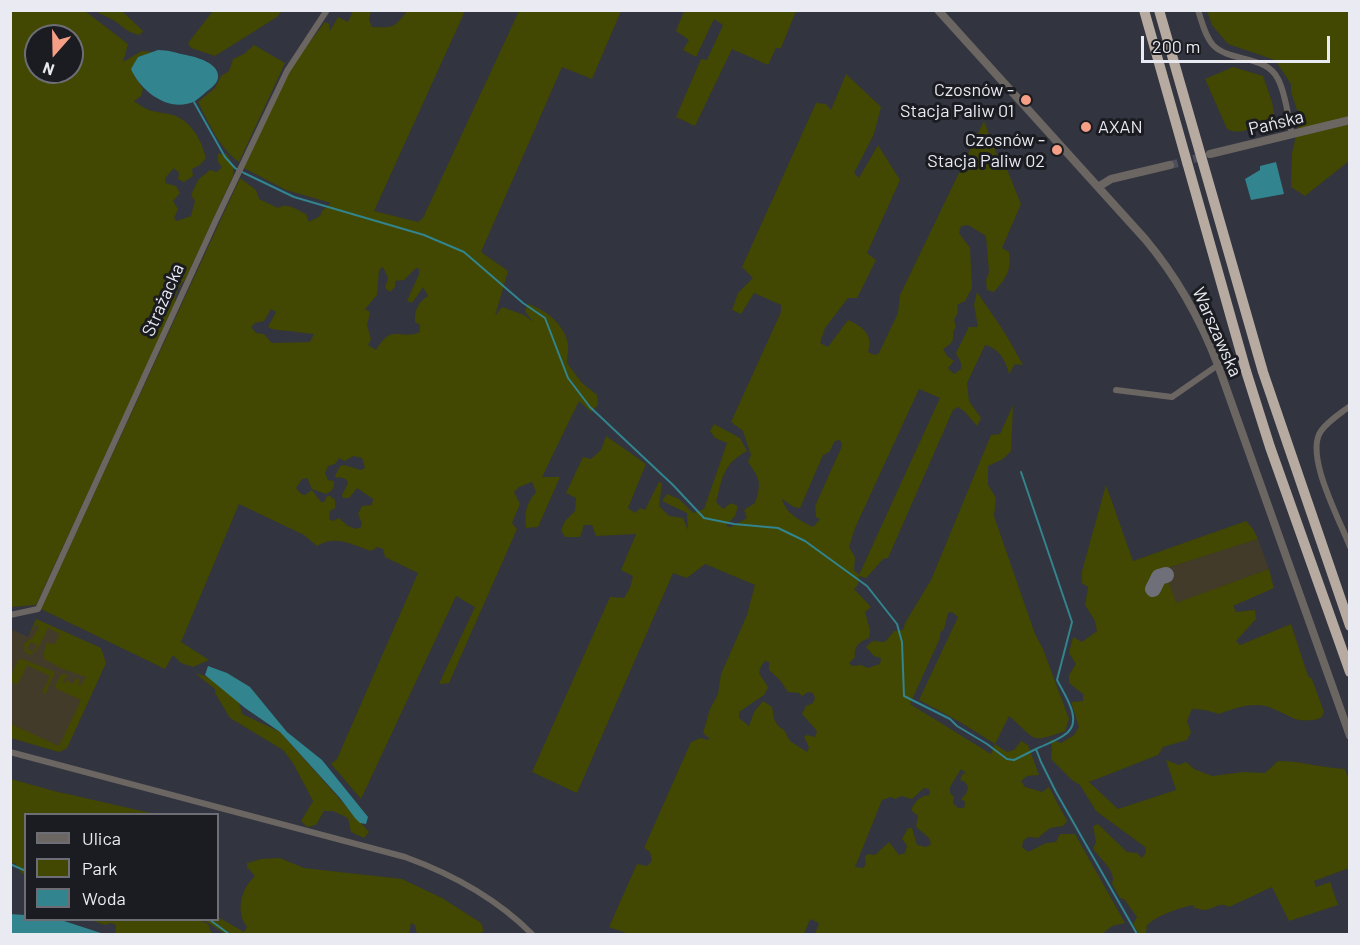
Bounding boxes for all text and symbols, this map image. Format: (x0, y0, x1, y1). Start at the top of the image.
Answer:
north arrow (24, 24, 84, 84)
scale bar (1144, 24, 1333, 62)
text: 200 m (1152, 35, 1200, 57)
text: N (40, 59, 57, 80)
place label: Czosnów - Stacja Paliw 01 (900, 79, 1014, 122)
marker: Czosnów - Stacja Paliw 01 (1019, 93, 1033, 107)
street label: Pańska (1246, 106, 1306, 140)
place label: AXAN (1098, 116, 1143, 138)
marker: AXAN (1079, 120, 1093, 134)
place label: Czosnów - Stacja Paliw 02 (927, 129, 1045, 172)
marker: Czosnów - Stacja Paliw 02 (1050, 143, 1064, 157)
street label: Strażacka (137, 260, 189, 340)
street label: Warszawska (1188, 284, 1246, 380)
legend (24, 813, 219, 921)
text: Ulica (82, 827, 121, 849)
text: Park (82, 857, 117, 879)
text: Woda (82, 887, 126, 909)

